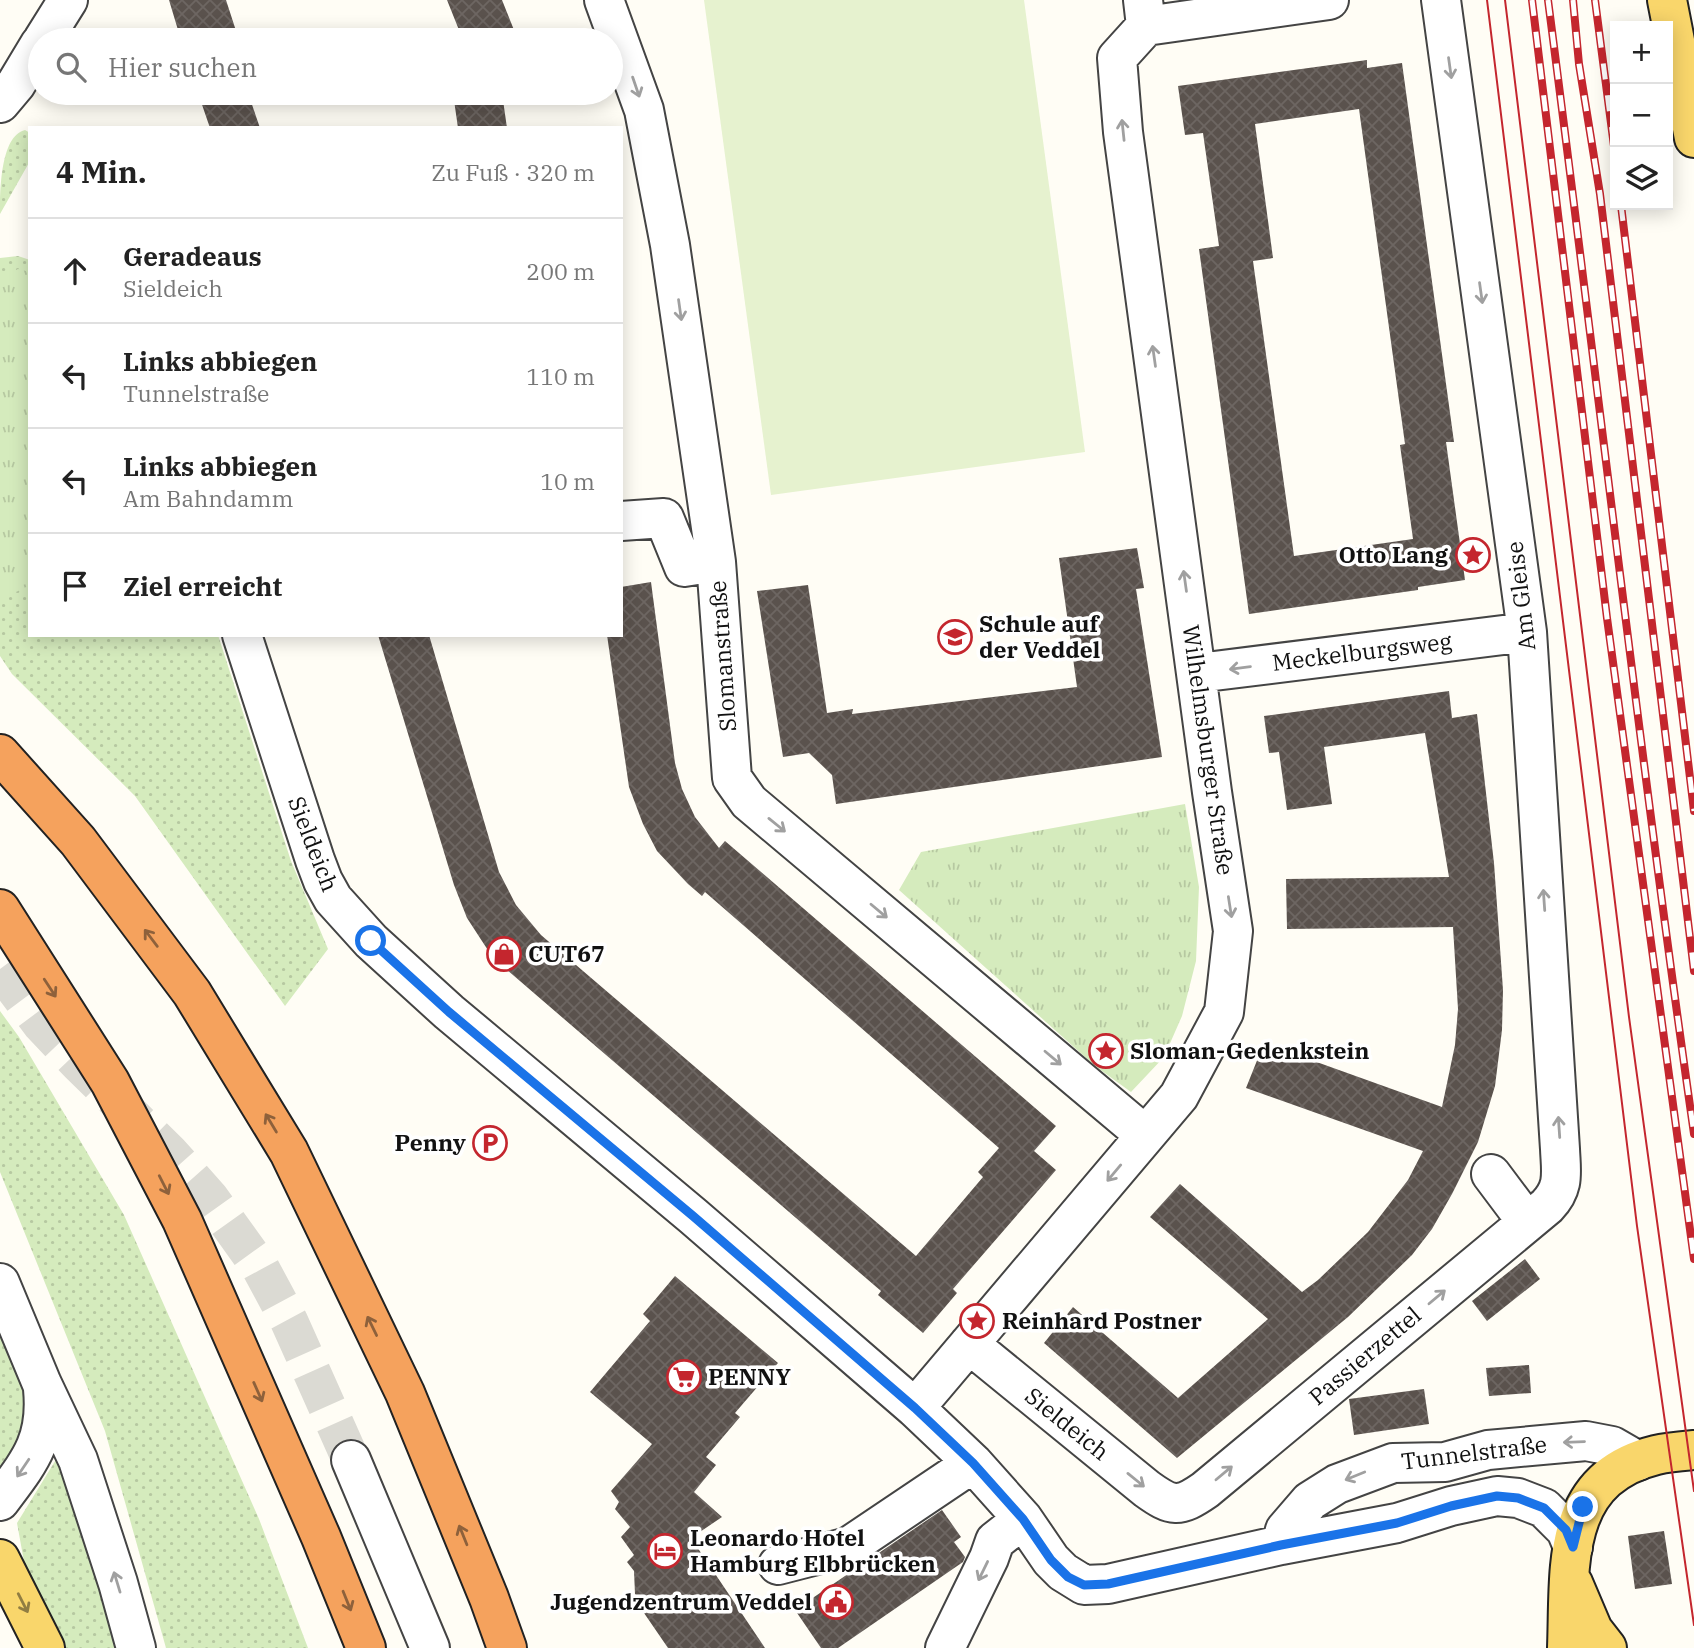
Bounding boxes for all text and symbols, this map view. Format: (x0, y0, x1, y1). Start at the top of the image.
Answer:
map controls (1610, 21, 1673, 210)
button: + (1610, 21, 1673, 84)
search box (28, 28, 623, 105)
icon: search (52, 48, 90, 86)
text: Hier suchen (108, 50, 257, 84)
one-way arrow (1444, 56, 1457, 78)
one-way arrow (631, 76, 643, 98)
button: − (1610, 84, 1673, 147)
one-way arrow (1117, 120, 1130, 142)
button: layers (1610, 147, 1673, 210)
text: 4 Min. (56, 152, 147, 191)
text: Zu Fuß · 320 m (431, 157, 595, 187)
text: Geradeaus (123, 239, 262, 273)
icon: ahead (56, 252, 94, 290)
text: 200 m (526, 256, 595, 286)
text: Sieldeich (123, 273, 223, 303)
one-way arrow (1474, 281, 1487, 304)
one-way arrow (673, 298, 686, 321)
text: Links abbiegen (123, 344, 318, 378)
one-way arrow (1147, 345, 1160, 368)
icon: left (56, 357, 94, 395)
text: 110 m (526, 361, 595, 391)
text: Tunnelstraße (123, 378, 269, 408)
text: Links abbiegen (123, 449, 318, 483)
icon: left (56, 462, 94, 500)
text: 10 m (540, 466, 595, 496)
text: Am Bahndamm (123, 483, 293, 513)
place icon: Otto Lang (1454, 536, 1492, 574)
place label: Otto Lang (1338, 539, 1449, 569)
street label: Am Gleise (1498, 540, 1542, 652)
icon: arrive (56, 567, 94, 605)
text: Ziel erreicht (123, 569, 282, 603)
one-way arrow (1178, 570, 1191, 593)
street label: Slomanstraße (702, 579, 742, 733)
place label: Schule auf der Veddel (979, 608, 1100, 664)
school or university icon: Schule auf der Veddel (936, 618, 974, 656)
street label: Wilhelmsburger Straße (1177, 623, 1241, 877)
street label: Meckelburgsweg (1270, 625, 1454, 677)
one-way arrow (1229, 661, 1252, 674)
street label: Sieldeich (282, 792, 346, 896)
one-way arrow (767, 817, 785, 833)
one-way arrow (1537, 889, 1550, 911)
one-way arrow (1224, 896, 1237, 918)
one-way arrow (870, 903, 888, 919)
route start (355, 925, 386, 956)
one-way arrow (144, 929, 158, 948)
shop icon: CUT67 (485, 935, 523, 973)
place label: CUT67 (528, 938, 605, 968)
one-way arrow (43, 978, 57, 997)
place icon: Sloman-Gedenkstein (1087, 1032, 1125, 1070)
place label: Sloman-Gedenkstein (1130, 1035, 1370, 1065)
one-way arrow (1043, 1050, 1061, 1066)
one-way arrow (263, 1113, 277, 1133)
one-way arrow (1552, 1116, 1565, 1139)
parking icon: Penny (471, 1124, 509, 1162)
place label: Penny (395, 1127, 466, 1157)
one-way arrow (1106, 1163, 1122, 1181)
one-way arrow (157, 1174, 171, 1194)
one-way arrow (1428, 1289, 1446, 1305)
street label: Passierzettel (1302, 1299, 1427, 1411)
place icon: Reinhard Postner (958, 1302, 996, 1340)
place label: Reinhard Postner (1002, 1305, 1202, 1335)
one-way arrow (365, 1316, 379, 1337)
supermarket icon: PENNY (665, 1358, 703, 1396)
place label: PENNY (708, 1361, 791, 1391)
one-way arrow (252, 1380, 265, 1402)
street label: Sieldeich (1019, 1380, 1116, 1466)
street label: Tunnelstraße (1399, 1428, 1548, 1476)
one-way arrow (1563, 1435, 1586, 1448)
one-way arrow (16, 1458, 31, 1477)
one-way arrow (1215, 1466, 1233, 1481)
one-way arrow (1344, 1471, 1366, 1484)
one-way arrow (1126, 1472, 1144, 1488)
route end (1567, 1491, 1598, 1522)
place label: Leonardo Hotel Hamburg Elbbrücken (690, 1522, 936, 1578)
one-way arrow (455, 1524, 468, 1546)
hotel icon: Leonardo Hotel Hamburg Elbbrücken (646, 1532, 684, 1570)
one-way arrow (975, 1560, 989, 1581)
one-way arrow (110, 1572, 123, 1594)
public building icon: Jugendzentrum Veddel (817, 1583, 855, 1621)
place label: Jugendzentrum Veddel (550, 1586, 812, 1616)
one-way arrow (341, 1590, 354, 1611)
one-way arrow (16, 1592, 30, 1613)

